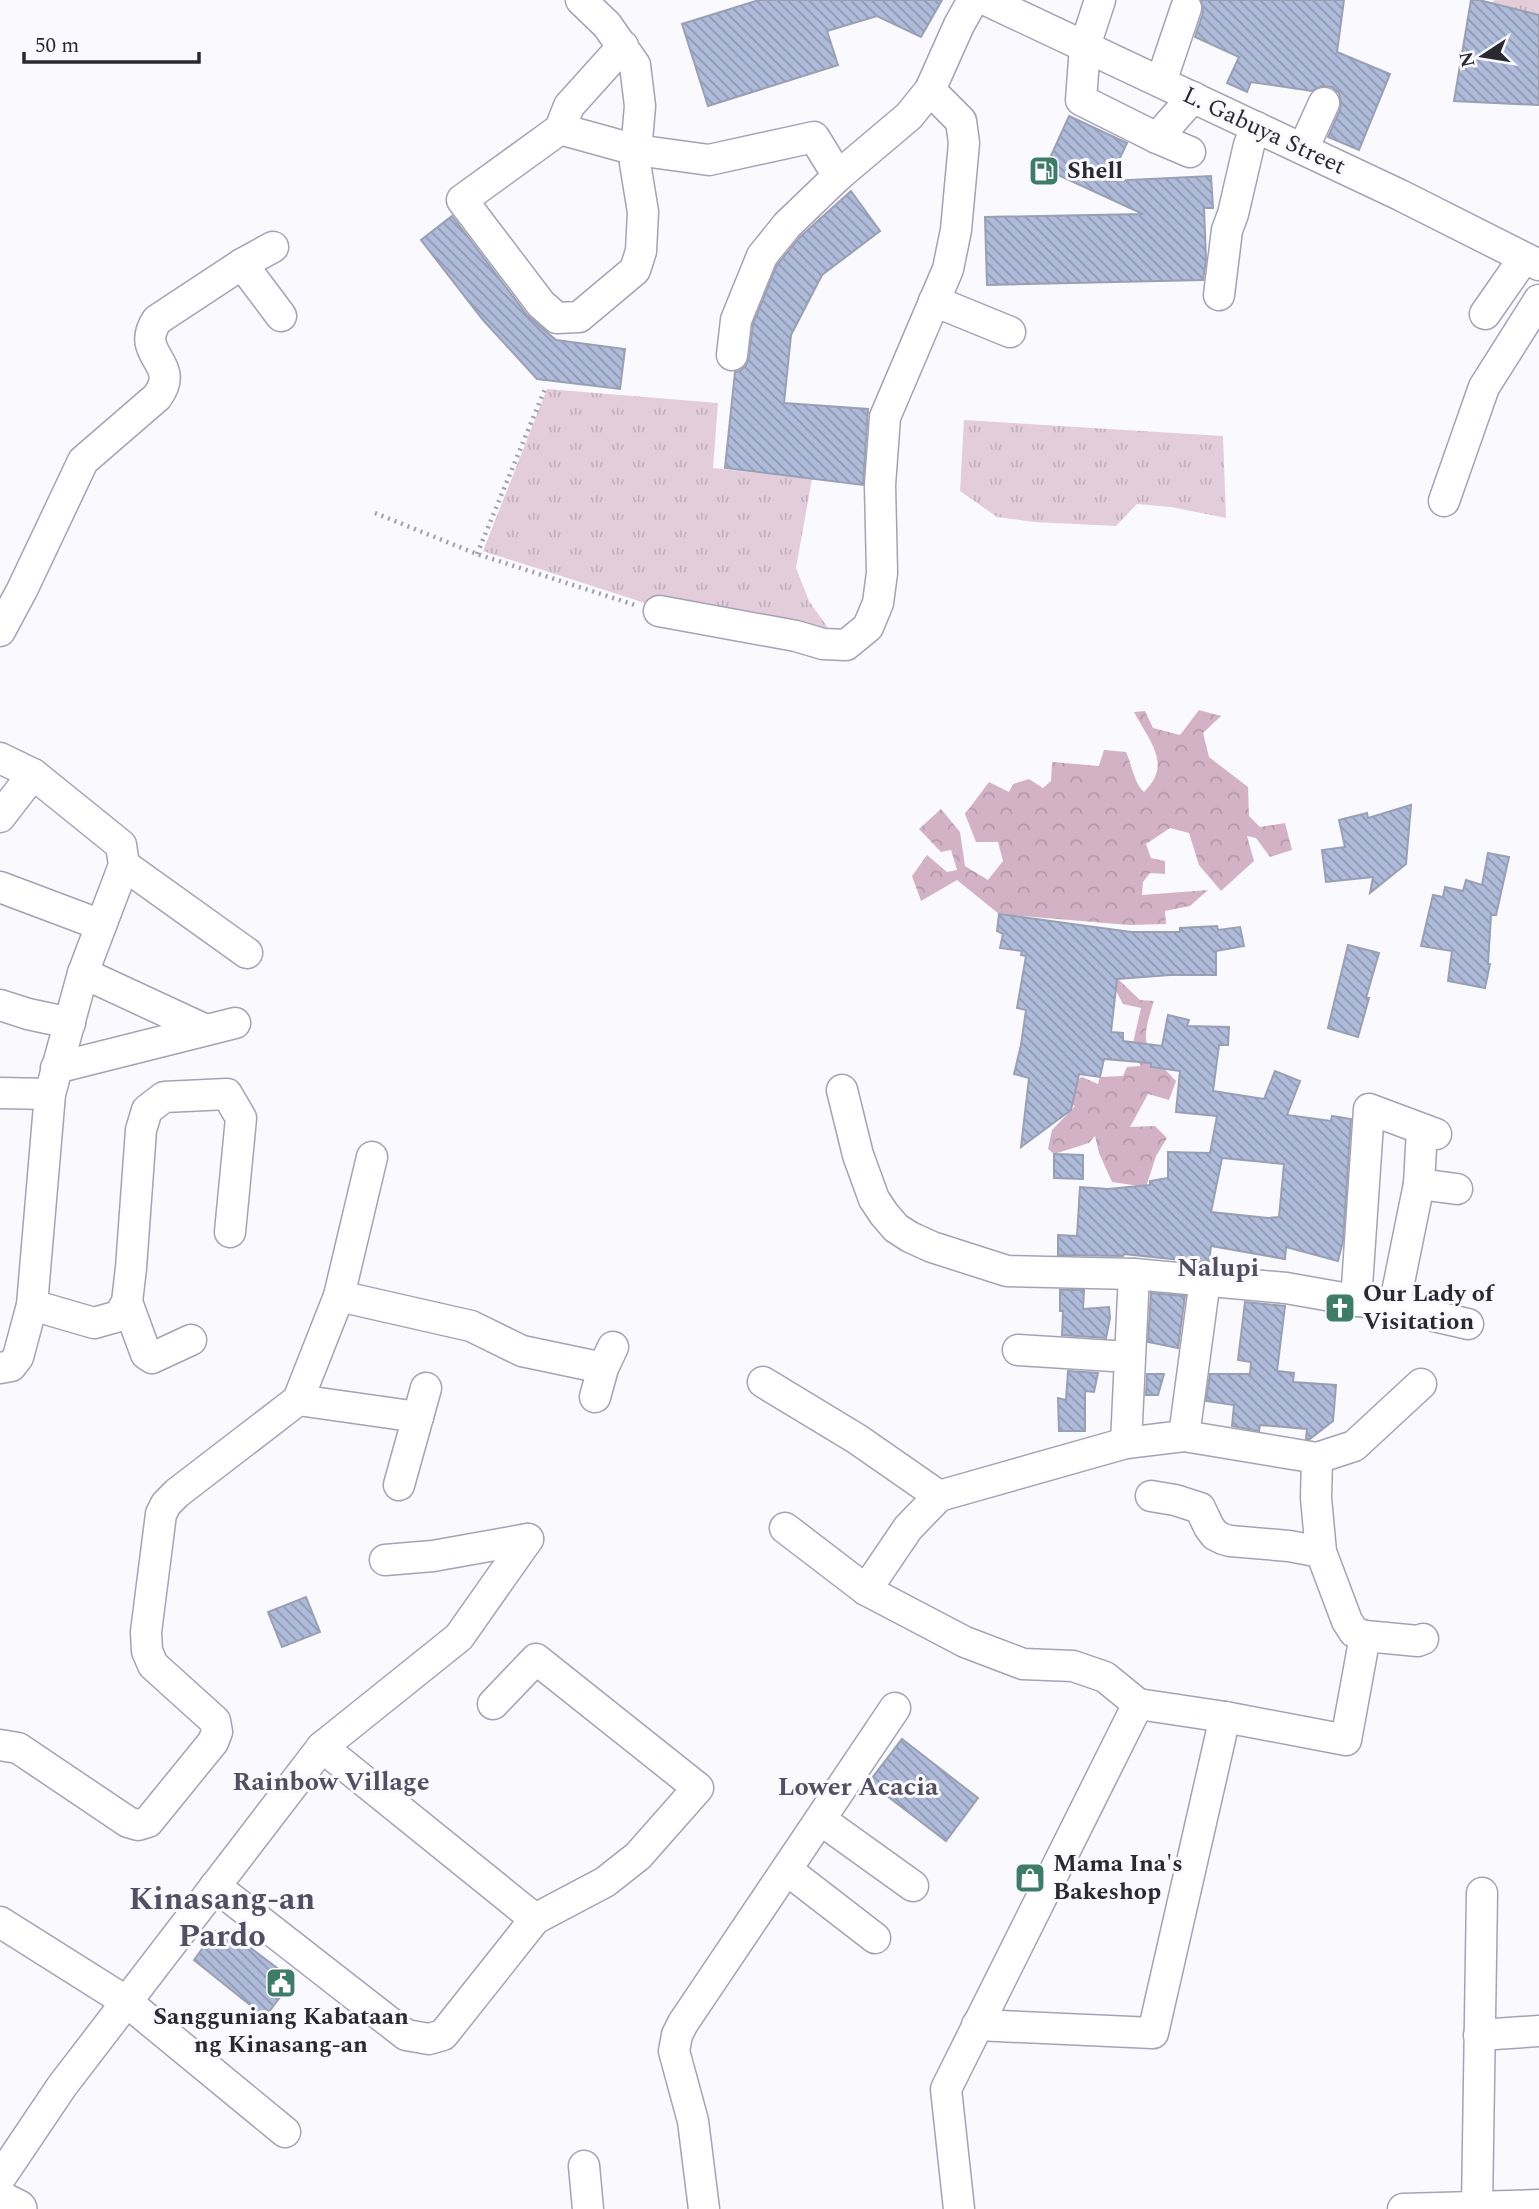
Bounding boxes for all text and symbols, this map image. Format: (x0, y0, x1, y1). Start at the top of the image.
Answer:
scale bar (24, 21, 200, 65)
north arrow (1448, 21, 1518, 91)
text: 50 m (35, 30, 79, 62)
text: N (1452, 49, 1484, 70)
street label: L. Gabuya Street (1176, 77, 1352, 185)
place label: Shell (1067, 153, 1123, 189)
fuel station icon: Shell (1027, 154, 1061, 188)
district label: Nalupi (1177, 1248, 1259, 1288)
place label: Our Lady of Visitation (1363, 1276, 1496, 1340)
church icon: Our Lady of Visitation (1323, 1291, 1357, 1325)
district label: Rainbow Village (232, 1762, 430, 1802)
district label: Lower Acacia (778, 1767, 939, 1807)
place label: Mama Ina's Bakeshop (1053, 1846, 1183, 1910)
shop icon: Mama Ina's Bakeshop (1013, 1861, 1047, 1895)
district label: Kinasang-an Pardo (129, 1875, 316, 1961)
public building icon: Sangguniang Kabataan ng Kinasang-an (264, 1966, 298, 2000)
place label: Sangguniang Kabataan ng Kinasang-an (153, 1999, 409, 2063)

